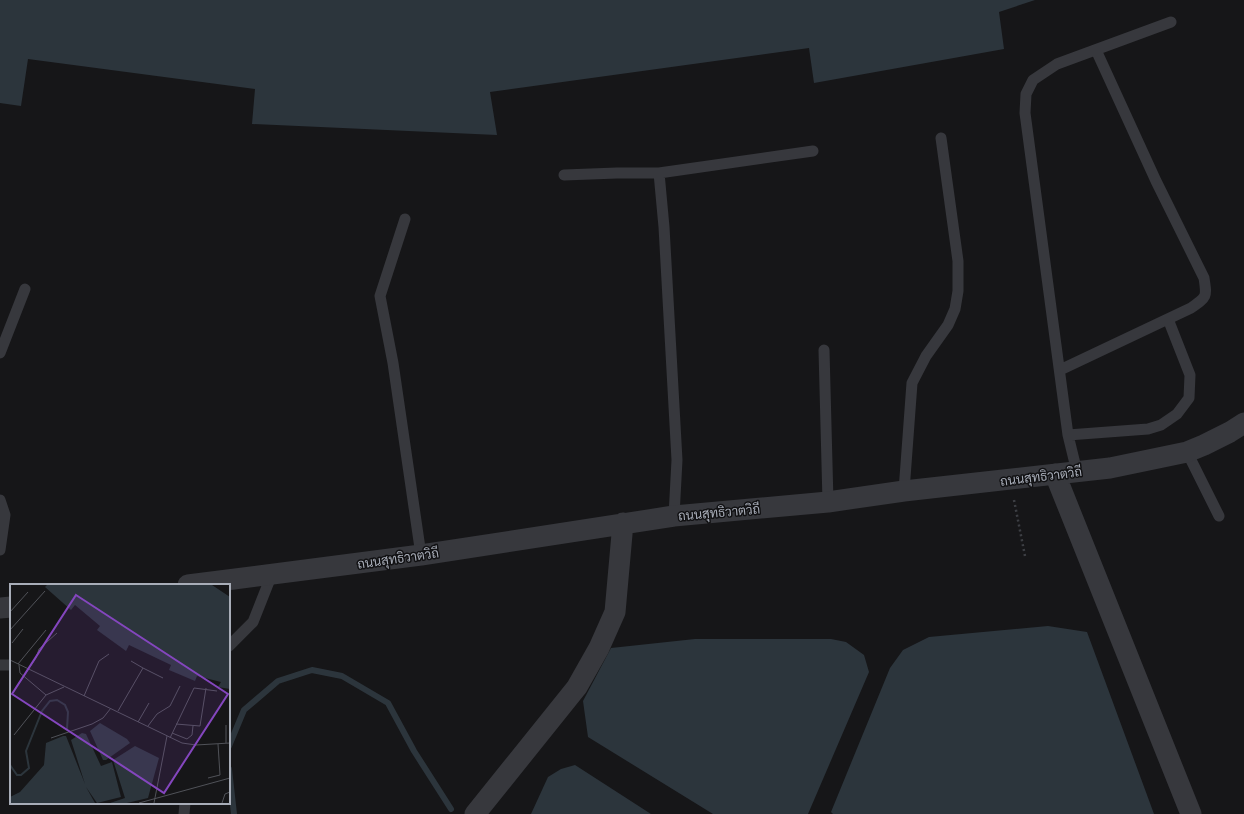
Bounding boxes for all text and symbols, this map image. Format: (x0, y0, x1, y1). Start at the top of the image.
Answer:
street label: ถนนสุทธิวาตวิถี (999, 462, 1083, 491)
street label: ถนนสุทธิวาตวิถี (677, 499, 761, 526)
street label: ถนนสุทธิวาตวิถี (356, 543, 440, 574)
inset map (10, 584, 230, 804)

